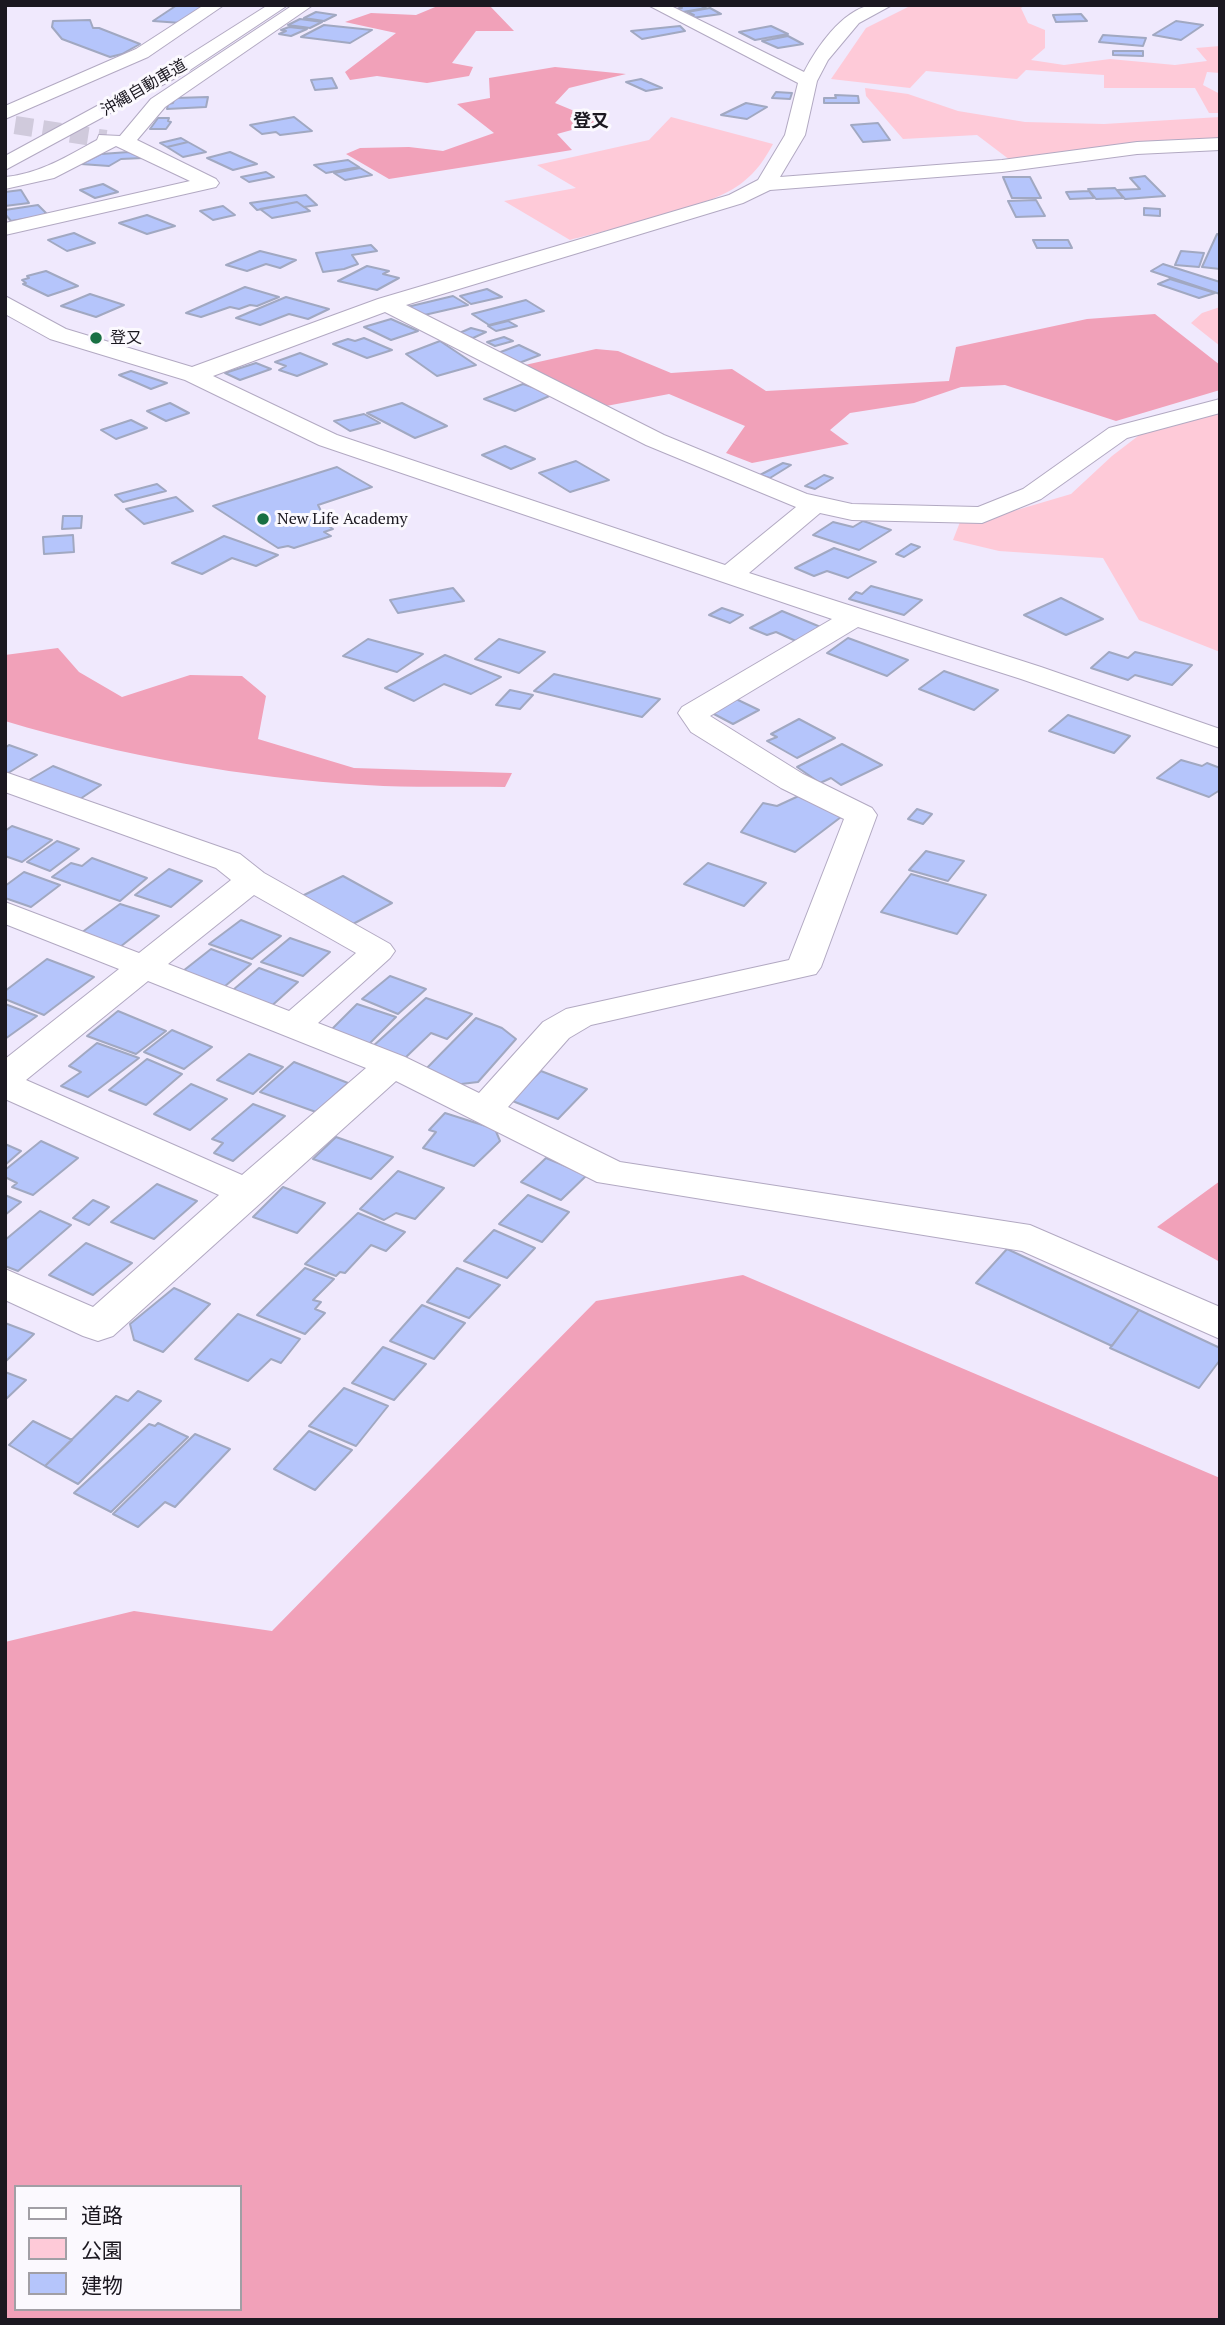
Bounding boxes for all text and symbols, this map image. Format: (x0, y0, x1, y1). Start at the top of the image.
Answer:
street label: 沖縄自動車道 (98, 56, 190, 120)
district label: 登又 (573, 111, 609, 133)
place label: 登又 (110, 328, 142, 348)
marker: 登又 (88, 330, 104, 346)
place label: New Life Academy (277, 509, 408, 529)
marker: New Life Academy (255, 511, 271, 527)
legend (14, 2185, 242, 2311)
text: 道路 (81, 2201, 123, 2229)
text: 公園 (81, 2236, 123, 2264)
text: 建物 (81, 2271, 123, 2299)

